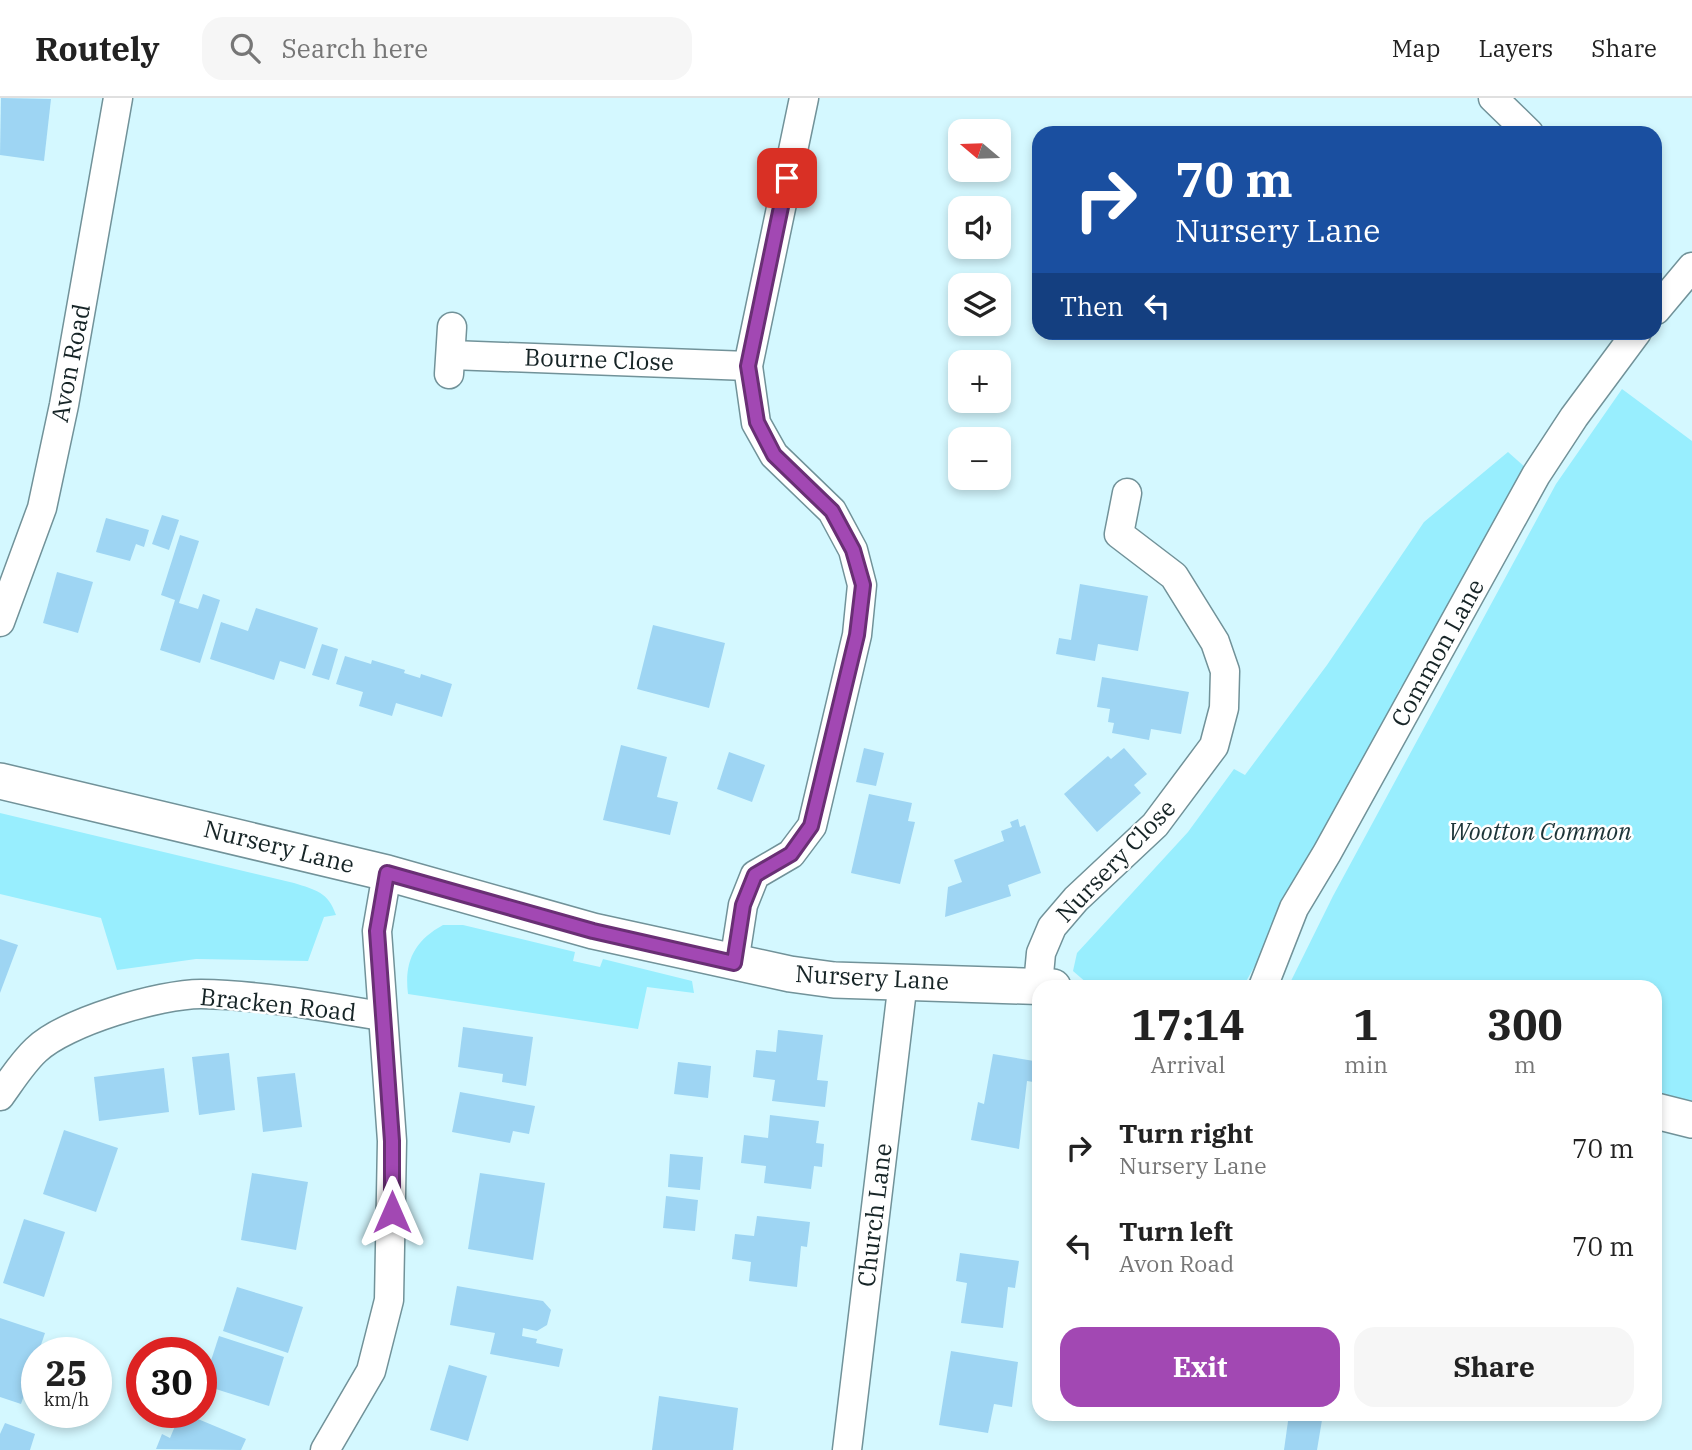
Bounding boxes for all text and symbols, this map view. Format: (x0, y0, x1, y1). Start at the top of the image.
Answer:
search box (202, 17, 692, 80)
text: Routely (35, 27, 160, 70)
icon: search (226, 29, 264, 67)
text: Search here (282, 31, 428, 65)
text: Map (1392, 32, 1440, 64)
text: Layers (1478, 32, 1553, 64)
text: Share (1591, 32, 1657, 64)
north arrow (948, 119, 1012, 182)
map controls (948, 119, 1011, 490)
text: 70 m (1175, 147, 1293, 210)
pin (757, 148, 817, 208)
icon: right (1060, 154, 1151, 245)
icon: arrive (768, 159, 806, 197)
button: sound (948, 196, 1011, 259)
text: Nursery Lane (1175, 209, 1380, 251)
button: layers (948, 273, 1011, 336)
icon: left (1138, 287, 1176, 325)
text: Then (1060, 289, 1124, 323)
street label: Avon Road (43, 301, 97, 425)
street label: Bourne Close (524, 340, 674, 378)
button: + (948, 350, 1011, 413)
button: − (948, 427, 1011, 490)
street label: Common Lane (1383, 573, 1491, 732)
street label: Nursery Close (1048, 792, 1182, 929)
street label: Nursery Lane (201, 812, 358, 880)
park label: Wootton Common (1448, 815, 1632, 847)
street label: Nursery Lane (794, 957, 950, 997)
street label: Bracken Road (198, 980, 358, 1028)
text: 17:14 (1131, 997, 1245, 1052)
text: 1 (1353, 997, 1379, 1052)
text: 300 (1487, 997, 1563, 1052)
text: Arrival (1151, 1049, 1225, 1079)
text: min (1344, 1049, 1388, 1079)
text: m (1514, 1049, 1536, 1079)
text: Turn right (1119, 1116, 1253, 1150)
icon: right (1060, 1129, 1098, 1167)
text: 70 m (1572, 1131, 1634, 1165)
street label: Church Lane (849, 1141, 899, 1289)
text: Nursery Lane (1119, 1150, 1267, 1180)
position arrow (355, 1175, 429, 1249)
text: Turn left (1119, 1214, 1233, 1248)
icon: left (1060, 1227, 1098, 1265)
text: 70 m (1572, 1229, 1634, 1263)
text: Avon Road (1119, 1248, 1234, 1278)
button: Exit (1060, 1327, 1340, 1407)
button: Share (1354, 1327, 1634, 1407)
speed limit sign: 30 (126, 1337, 217, 1428)
text: 25 (45, 1350, 88, 1396)
text: km/h (44, 1388, 89, 1411)

